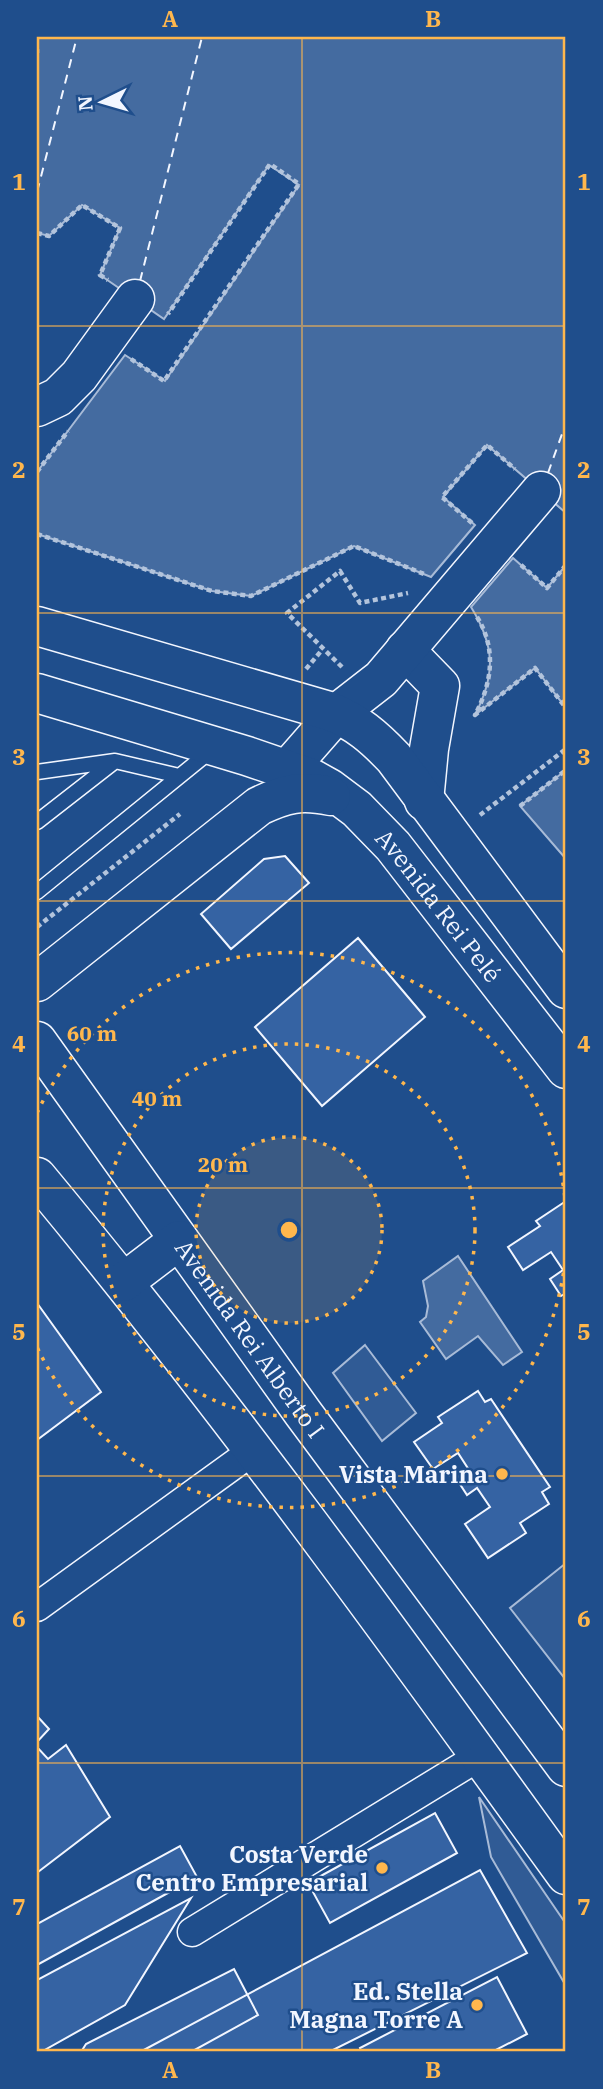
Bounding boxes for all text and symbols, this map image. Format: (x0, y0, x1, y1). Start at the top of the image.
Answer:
text: A (162, 3, 178, 33)
text: B (425, 3, 441, 33)
north arrow (66, 66, 136, 136)
text: N (72, 95, 98, 112)
text: 1 (12, 166, 26, 196)
text: 1 (577, 166, 591, 196)
text: 2 (12, 454, 26, 484)
text: 2 (577, 454, 591, 484)
text: 3 (12, 741, 26, 771)
text: 3 (577, 741, 591, 771)
street label: Avenida Rei Pelé (369, 822, 509, 989)
text: 60 m (67, 1019, 117, 1047)
text: 4 (12, 1028, 26, 1058)
text: 4 (577, 1028, 591, 1058)
text: 40 m (132, 1084, 182, 1112)
text: 20 m (198, 1150, 248, 1178)
centre of rings (277, 1218, 301, 1242)
street label: Avenida Rei Alberto I (168, 1233, 332, 1444)
text: 5 (12, 1316, 26, 1346)
text: 5 (577, 1316, 591, 1346)
place label: Vista Marina (339, 1458, 488, 1490)
marker: Vista Marina (494, 1466, 510, 1482)
text: 6 (12, 1603, 26, 1633)
text: 6 (577, 1603, 591, 1633)
place label: Costa Verde Centro Empresarial (135, 1838, 368, 1898)
marker: Costa Verde Centro Empresarial (374, 1860, 390, 1876)
text: 7 (12, 1891, 26, 1921)
text: 7 (577, 1891, 591, 1921)
place label: Ed. Stella Magna Torre A (289, 1975, 463, 2035)
marker: Ed. Stella Magna Torre A (469, 1997, 485, 2013)
text: A (162, 2054, 178, 2084)
text: B (425, 2054, 441, 2084)

